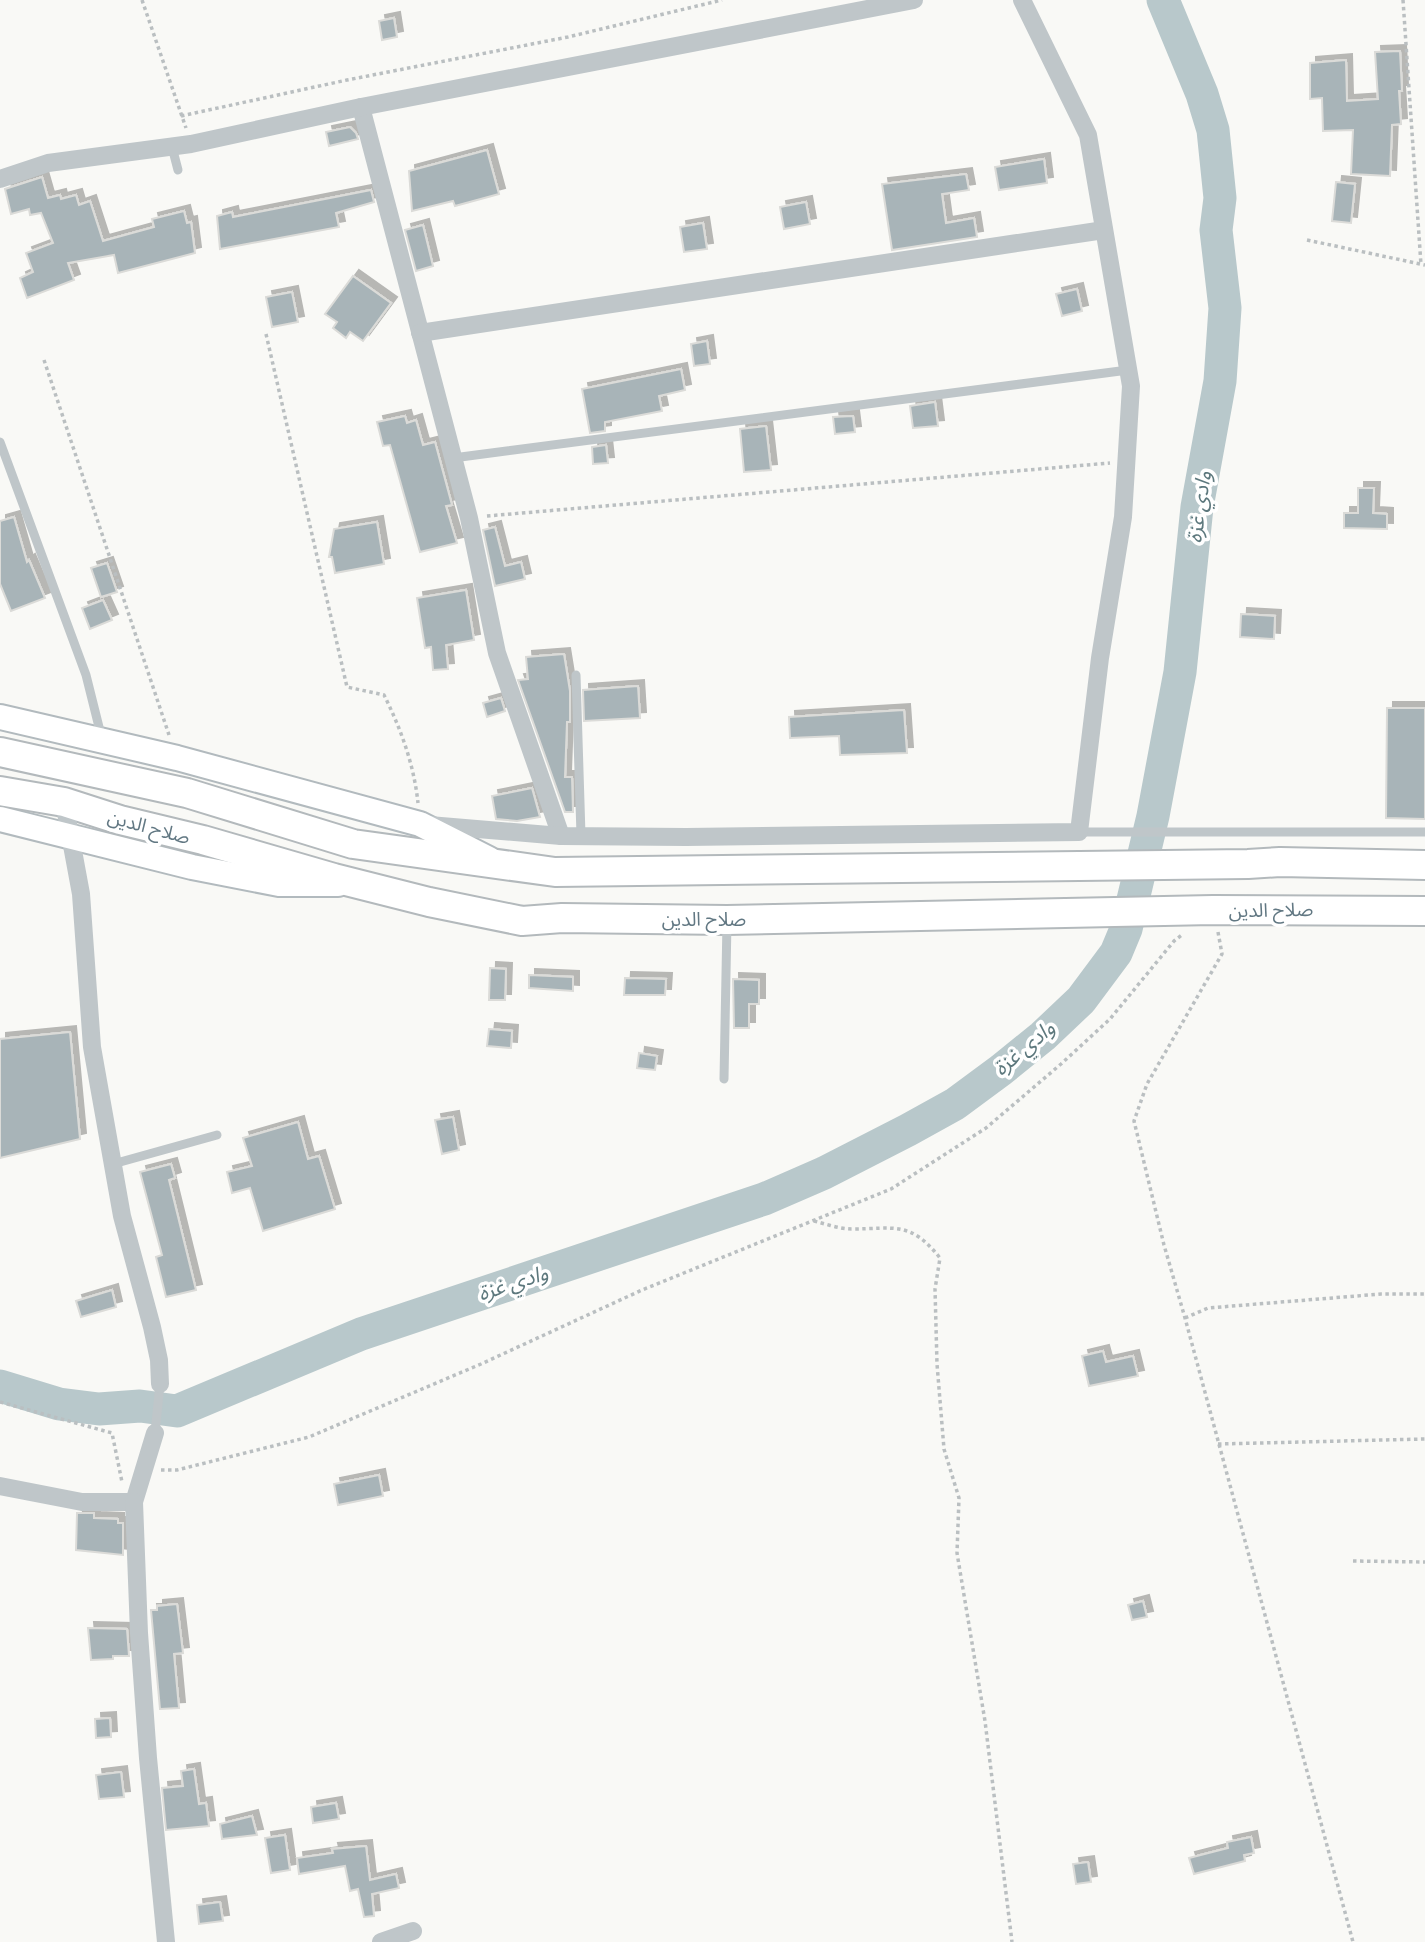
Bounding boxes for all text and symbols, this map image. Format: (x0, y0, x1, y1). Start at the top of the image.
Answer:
water label: وادي غزة (1182, 470, 1220, 545)
street label: صلاح الدين (105, 805, 193, 851)
street label: صلاح الدين (1229, 898, 1313, 924)
street label: صلاح الدين (662, 908, 746, 933)
water label: وادي غزة (989, 1016, 1062, 1083)
water label: وادي غزة (475, 1260, 552, 1309)

